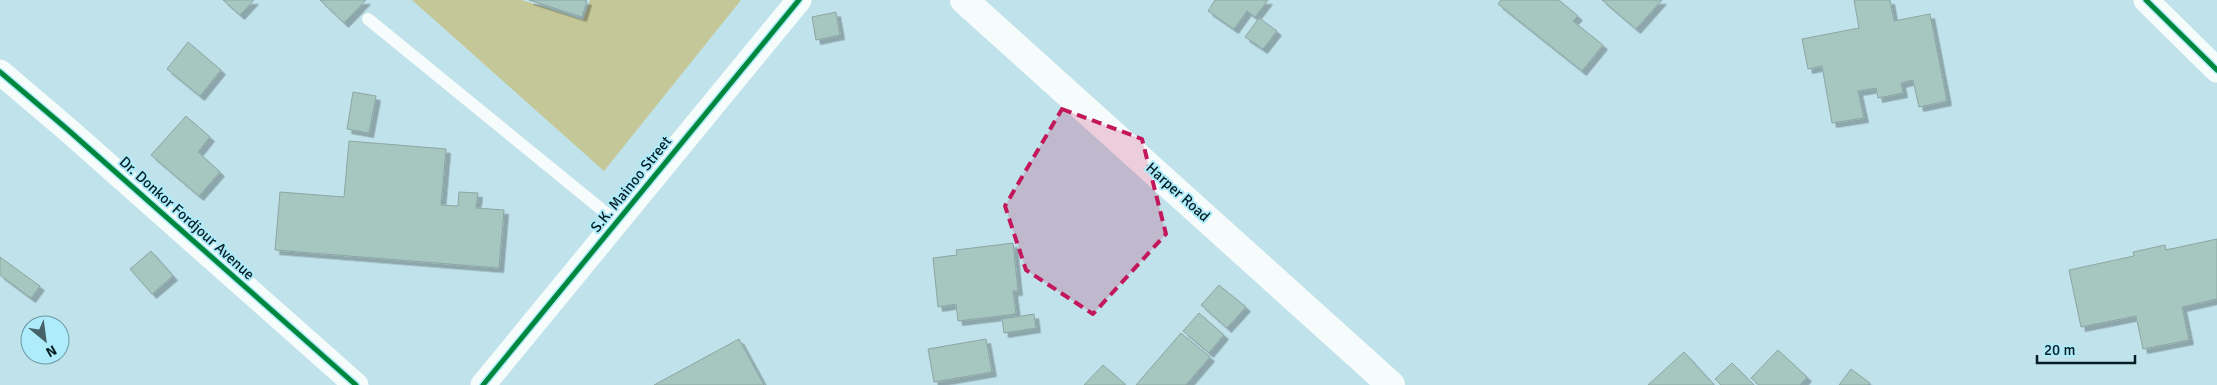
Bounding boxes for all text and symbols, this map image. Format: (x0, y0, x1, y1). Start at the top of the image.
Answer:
street label: S.K. Mainoo Street (587, 132, 675, 236)
street label: Dr. Donkor Fordjour Avenue (116, 153, 258, 283)
street label: Harper Road (1142, 159, 1214, 225)
north arrow (20, 315, 70, 365)
scale bar (2037, 332, 2134, 364)
text: N (43, 341, 59, 361)
text: 20 m (2044, 341, 2075, 359)

